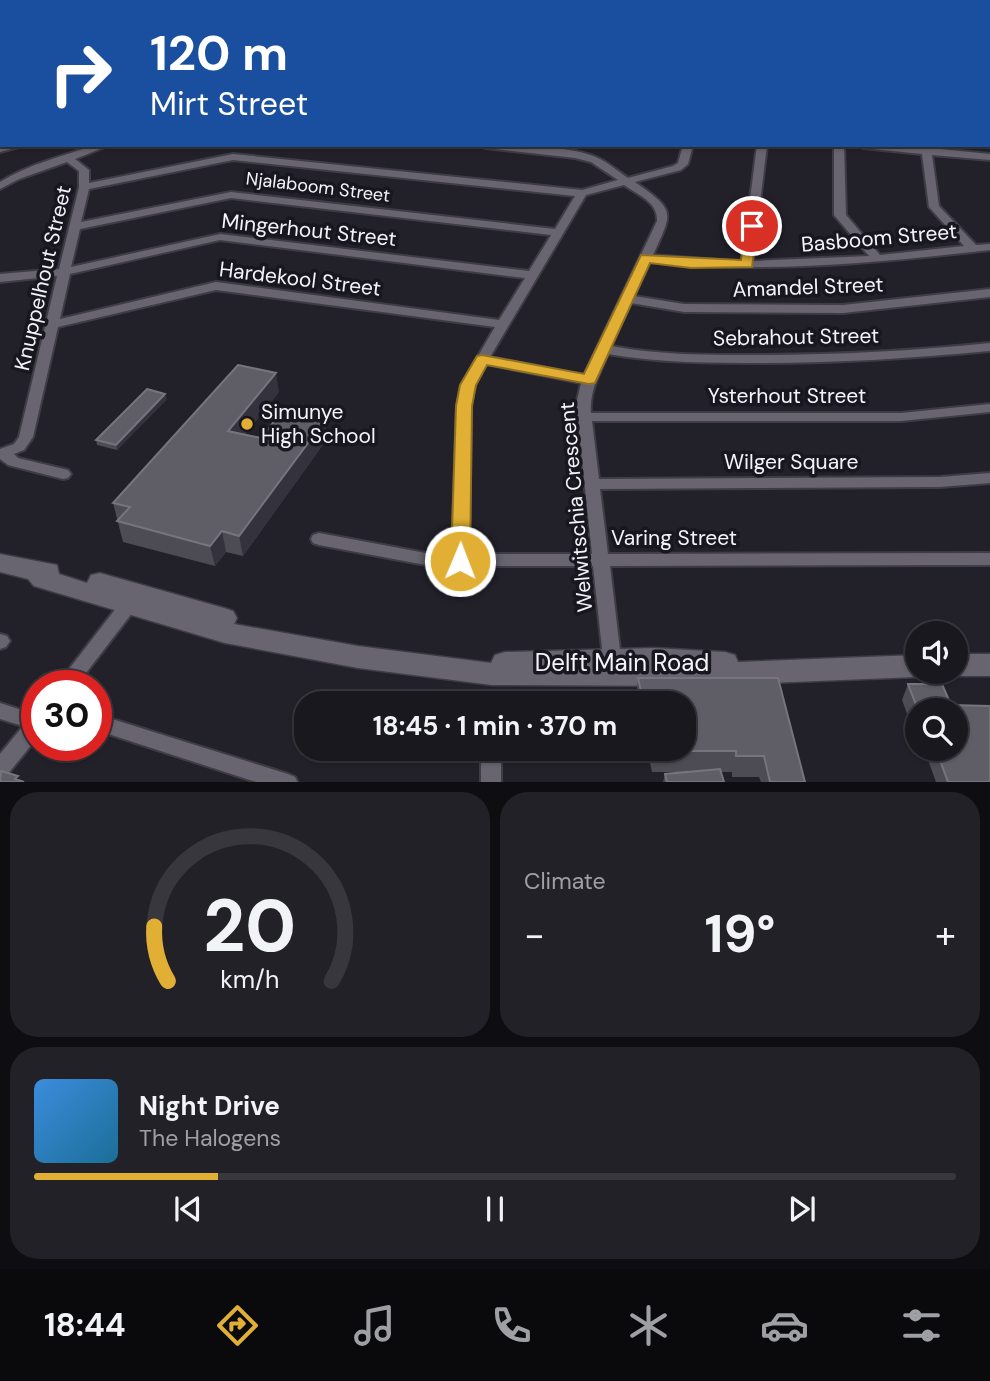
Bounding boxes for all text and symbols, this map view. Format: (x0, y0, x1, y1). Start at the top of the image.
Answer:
text: 120 m (150, 21, 288, 85)
icon: right (35, 28, 126, 119)
text: Mirt Street (150, 83, 308, 125)
street label: Njalaboom Street (245, 166, 391, 208)
street label: Knuppelhout Street (8, 183, 78, 373)
pin (722, 196, 782, 256)
street label: Mingerhout Street (220, 207, 398, 253)
icon: arrive (733, 207, 771, 245)
street label: Basboom Street (800, 217, 958, 259)
street label: Hardekool Street (218, 255, 382, 303)
street label: Amandel Street (732, 270, 884, 304)
street label: Sebrahout Street (713, 322, 879, 352)
street label: Ysterhout Street (708, 382, 866, 410)
place label: Simunye High School (261, 398, 376, 450)
street label: Welwitschia Crescent (553, 401, 599, 613)
marker: Simunye High School (239, 416, 255, 432)
street label: Wilger Square (724, 448, 858, 476)
position arrow (423, 524, 497, 598)
street label: Varing Street (611, 524, 737, 552)
map controls (905, 621, 968, 761)
button: sound (905, 621, 968, 684)
street label: Delft Main Road (535, 647, 709, 678)
speed limit sign: 30 (21, 670, 112, 761)
button: search (905, 698, 968, 761)
text: 18:45 · 1 min · 370 m (373, 709, 617, 743)
text: Climate (524, 866, 606, 896)
text: 20 (204, 879, 296, 974)
text: 19° (705, 900, 775, 968)
text: − (524, 910, 545, 960)
text: + (935, 910, 956, 960)
text: km/h (220, 962, 280, 995)
text: Night Drive (139, 1089, 280, 1123)
text: The Halogens (139, 1123, 281, 1153)
icon: previous (169, 1190, 207, 1228)
icon: pause (476, 1190, 514, 1228)
icon: next (783, 1190, 821, 1228)
icon: directions (213, 1301, 262, 1350)
icon: music (350, 1301, 399, 1350)
icon: phone (487, 1301, 536, 1350)
icon: climate (624, 1301, 673, 1350)
icon: car (760, 1301, 809, 1350)
icon: filters (897, 1301, 946, 1350)
text: 18:44 (44, 1304, 126, 1346)

